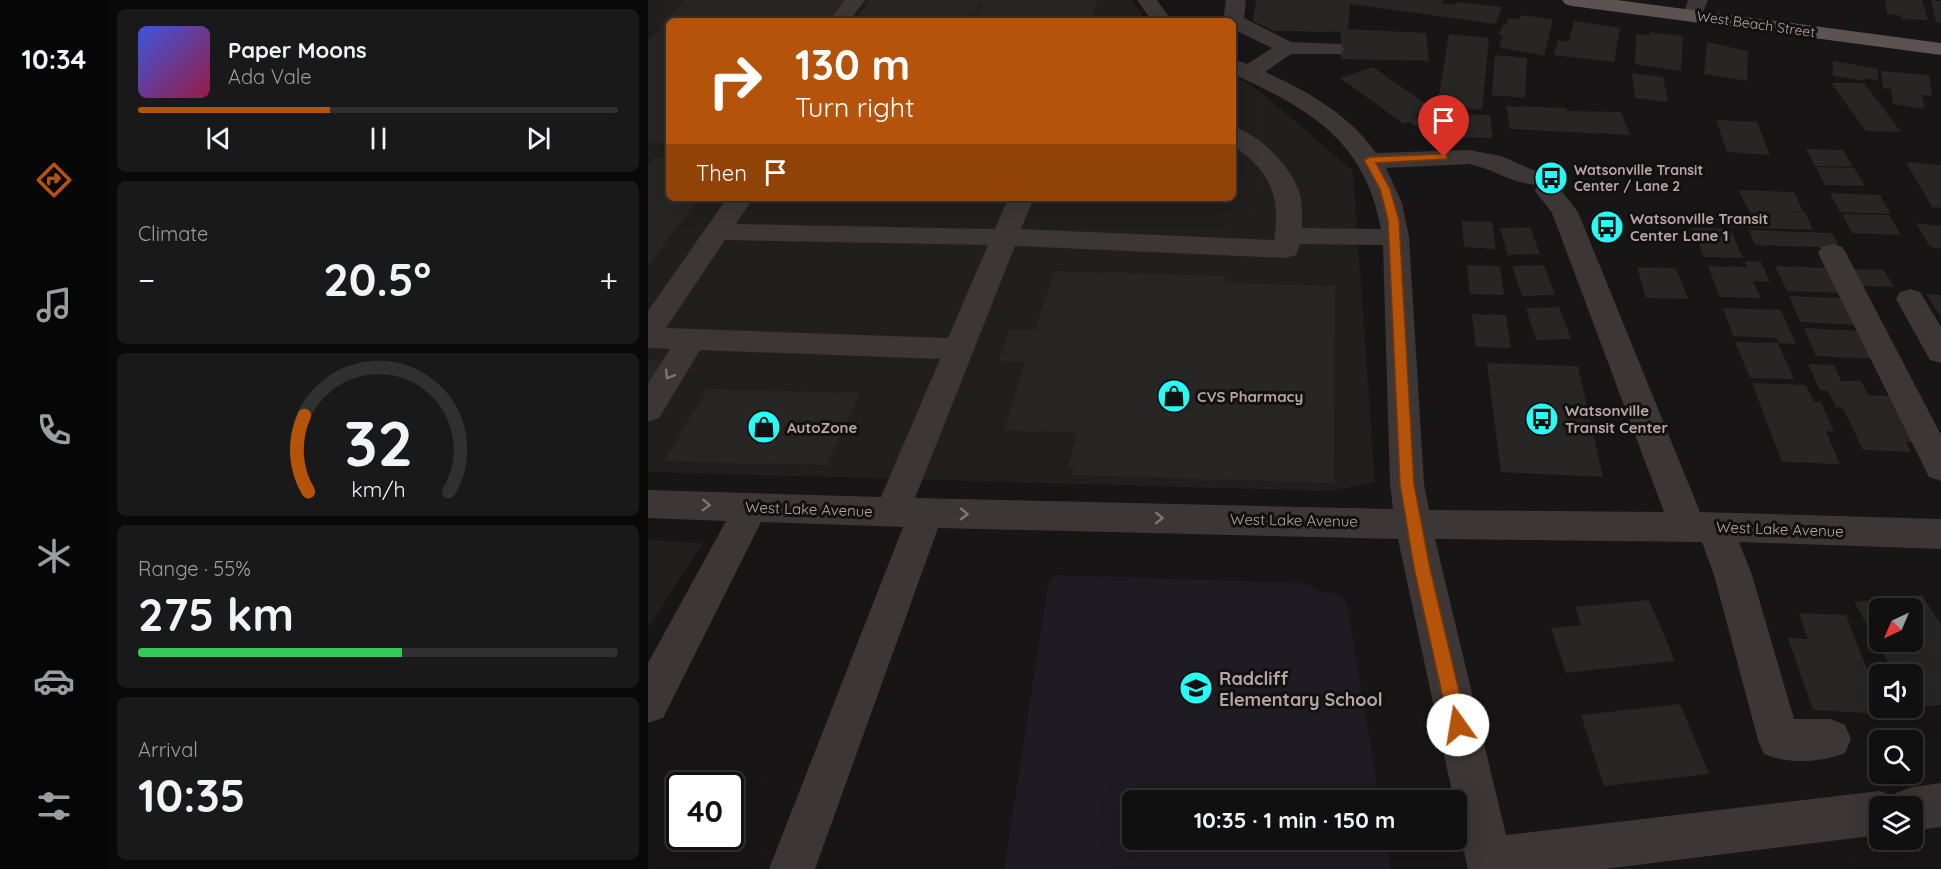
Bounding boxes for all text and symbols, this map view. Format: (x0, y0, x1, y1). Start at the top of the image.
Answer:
street label: West Beach Street (1696, 7, 1817, 41)
text: Paper Moons (228, 36, 367, 64)
text: 130 m (795, 38, 910, 91)
text: 10:34 (22, 42, 86, 76)
icon: right (696, 42, 774, 120)
text: Ada Vale (228, 64, 312, 89)
text: Turn right (795, 90, 914, 124)
pin (1418, 95, 1469, 157)
icon: arrive (1427, 104, 1460, 137)
icon: previous (202, 122, 235, 155)
icon: pause (362, 122, 395, 155)
icon: next (522, 122, 555, 155)
icon: arrive (759, 156, 792, 189)
icon: directions (33, 159, 75, 201)
text: Then (696, 159, 747, 187)
bus stop icon: Watsonville Transit Center / Lane 2 (1533, 160, 1569, 196)
place label: Watsonville Transit Center / Lane 2 (1574, 161, 1703, 195)
bus stop icon: Watsonville Transit Center Lane 1 (1589, 209, 1625, 245)
place label: Watsonville Transit Center Lane 1 (1630, 209, 1768, 245)
text: Climate (138, 221, 208, 246)
text: 20.5° (323, 251, 431, 307)
text: − (138, 259, 155, 300)
text: + (599, 259, 618, 300)
icon: music (33, 284, 75, 326)
one-way arrow (665, 369, 677, 379)
shop icon: CVS Pharmacy (1156, 378, 1192, 414)
place label: CVS Pharmacy (1197, 387, 1303, 406)
bus stop icon: Watsonville Transit Center (1524, 401, 1560, 437)
place label: Watsonville Transit Center (1565, 401, 1668, 437)
text: 32 (343, 404, 413, 482)
icon: phone (33, 409, 75, 451)
shop icon: AutoZone (746, 409, 782, 445)
place label: AutoZone (787, 418, 857, 437)
text: km/h (351, 476, 405, 502)
street label: West Lake Avenue (745, 497, 873, 521)
one-way arrow (702, 499, 711, 512)
one-way arrow (960, 508, 969, 520)
street label: West Lake Avenue (1230, 509, 1358, 531)
one-way arrow (1155, 511, 1164, 524)
street label: West Lake Avenue (1716, 517, 1844, 541)
icon: climate (33, 535, 75, 577)
text: Range · 55% (138, 556, 251, 581)
text: 275 km (138, 586, 294, 642)
north arrow (1869, 598, 1923, 652)
map controls (1869, 598, 1923, 850)
icon: car (33, 660, 75, 702)
button: sound (1869, 664, 1923, 718)
place label: Radcliff Elementary School (1219, 667, 1383, 711)
school or university icon: Radcliff Elementary School (1178, 670, 1214, 706)
position arrow (1426, 693, 1490, 757)
button: search (1869, 730, 1923, 784)
text: Arrival (138, 737, 198, 762)
text: 10:35 (138, 767, 246, 823)
speed limit sign: 40 (666, 772, 744, 850)
icon: filters (33, 785, 75, 827)
button: layers (1869, 796, 1923, 850)
text: 10:35 · 1 min · 150 m (1194, 806, 1395, 834)

